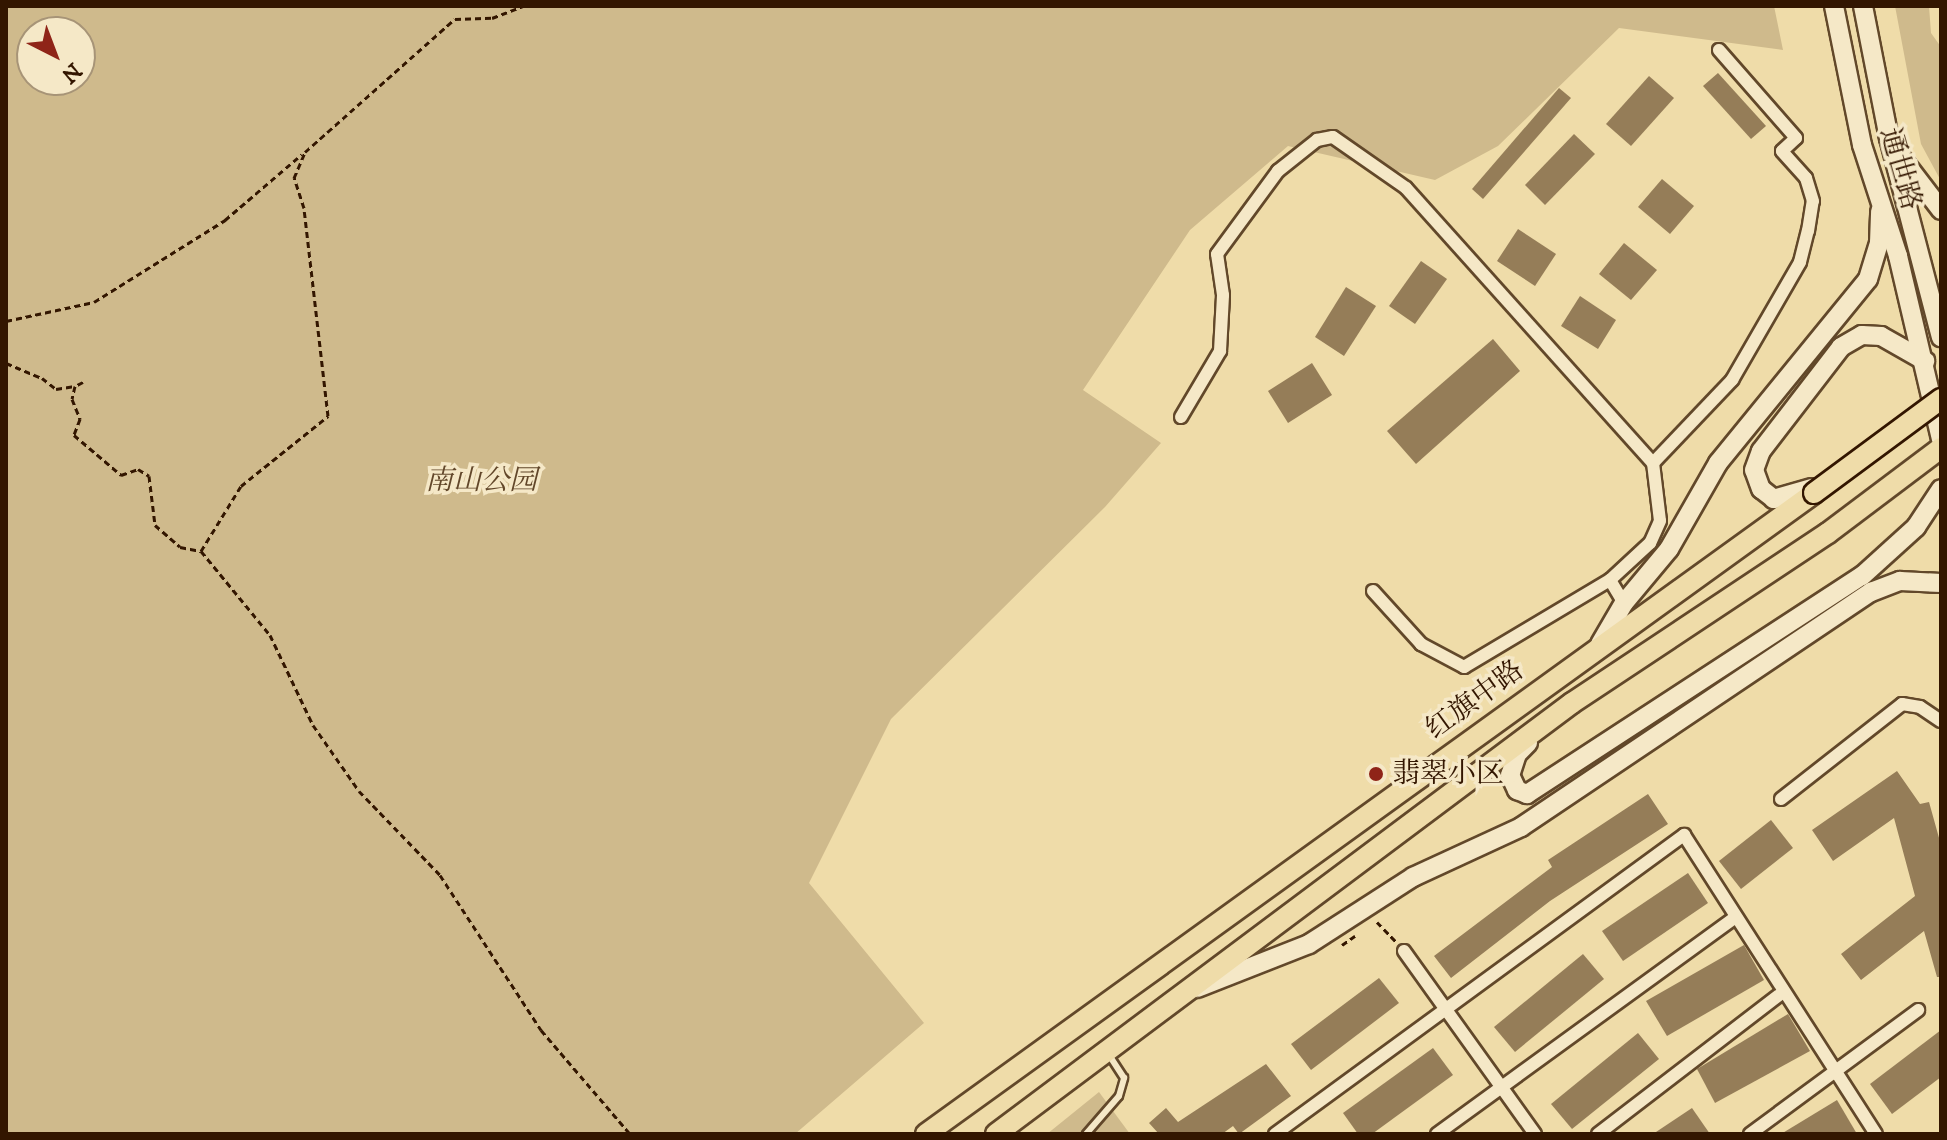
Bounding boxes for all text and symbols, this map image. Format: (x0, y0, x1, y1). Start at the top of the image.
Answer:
north arrow (16, 16, 96, 96)
text: N (55, 57, 87, 89)
street label: 通世路 (1872, 124, 1928, 214)
park label: 南山公园 (425, 464, 537, 498)
street label: 红旗中路 (1420, 653, 1530, 747)
place label: 翡翠小区 (1392, 757, 1504, 791)
marker: 翡翠小区 (1367, 765, 1385, 783)

